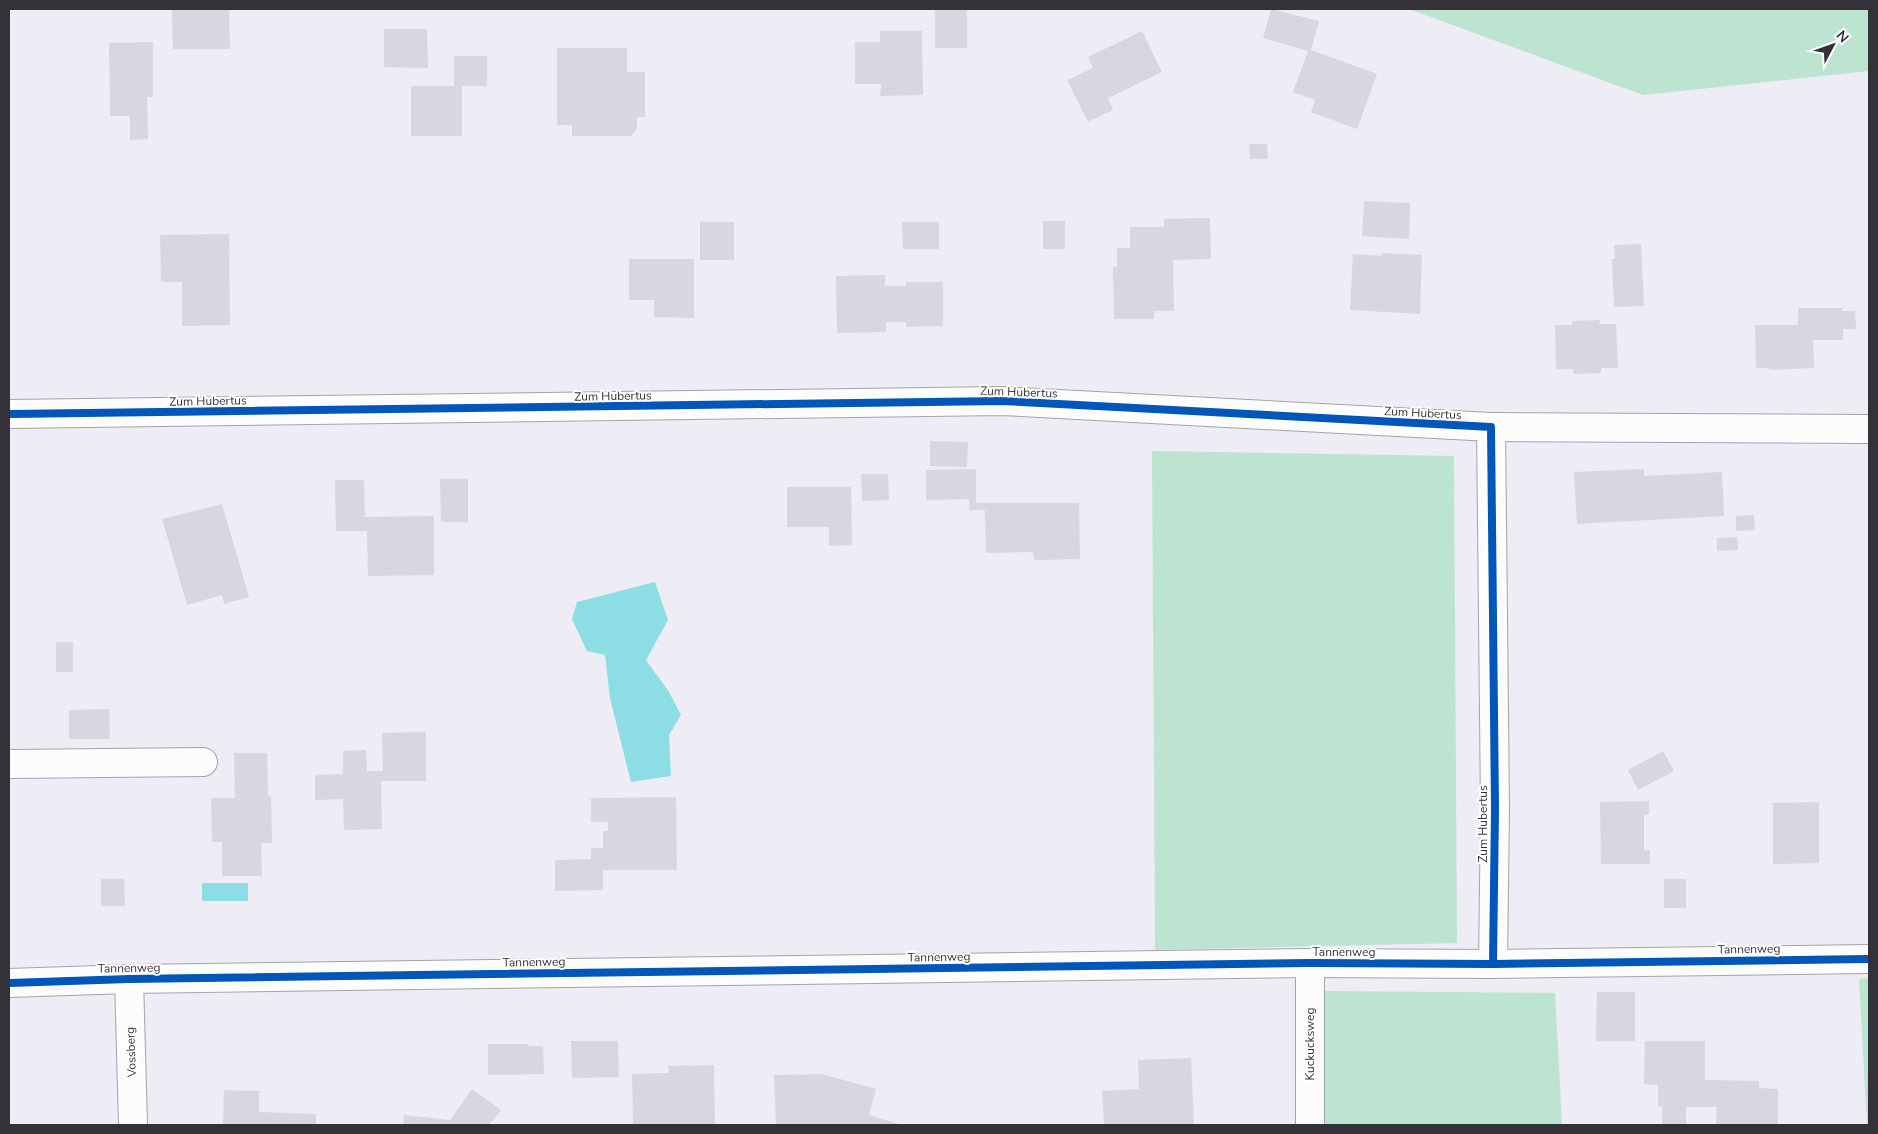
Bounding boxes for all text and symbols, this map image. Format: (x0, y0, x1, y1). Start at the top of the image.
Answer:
north arrow (1808, 20, 1858, 70)
text: N (1832, 27, 1853, 47)
street label: Zum Hubertus (980, 383, 1058, 401)
street label: Zum Hubertus (574, 387, 652, 405)
street label: Zum Hubertus (169, 392, 247, 410)
street label: Zum Hubertus (1384, 403, 1462, 423)
street label: Zum Hubertus (1475, 785, 1491, 863)
street label: Tannenweg (1717, 940, 1781, 958)
street label: Tannenweg (1313, 944, 1375, 960)
street label: Tannenweg (907, 948, 971, 966)
street label: Tannenweg (502, 953, 566, 971)
street label: Tannenweg (97, 959, 161, 977)
street label: Kuckucksweg (1302, 1008, 1318, 1080)
street label: Vossberg (122, 1027, 140, 1078)

